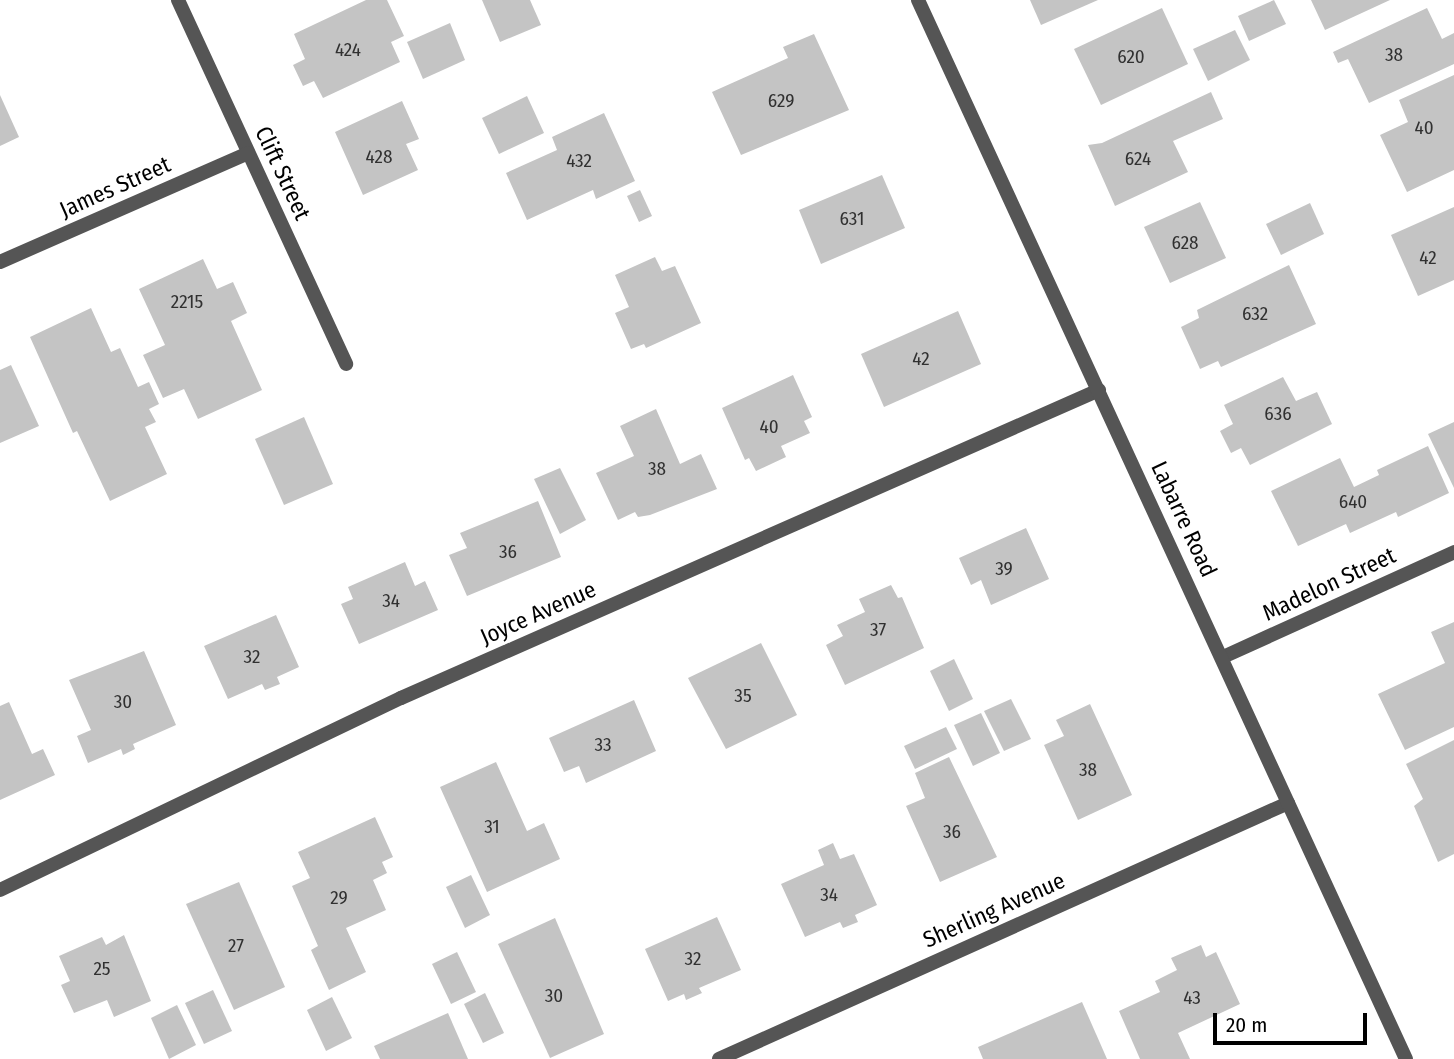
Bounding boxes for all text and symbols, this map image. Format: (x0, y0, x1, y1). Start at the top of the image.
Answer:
house number: 424 (335, 39, 361, 61)
house number: 38 (1385, 44, 1403, 66)
house number: 620 (1117, 46, 1145, 68)
house number: 629 (768, 90, 794, 112)
house number: 40 (1414, 117, 1434, 139)
street label: Clift Street (249, 122, 317, 224)
house number: 428 (366, 146, 392, 168)
house number: 624 (1125, 148, 1151, 170)
street label: James Street (55, 150, 175, 224)
house number: 432 (566, 150, 592, 172)
house number: 631 (840, 208, 864, 230)
house number: 628 (1171, 232, 1199, 254)
house number: 42 (1419, 247, 1437, 269)
house number: 2215 (171, 291, 203, 313)
house number: 632 (1242, 303, 1268, 325)
house number: 42 (912, 348, 930, 370)
house number: 636 (1264, 403, 1292, 425)
house number: 40 (759, 416, 779, 438)
street label: Labarre Road (1145, 457, 1223, 581)
house number: 38 (648, 458, 666, 480)
house number: 640 (1339, 491, 1367, 513)
house number: 36 (499, 541, 517, 563)
street label: Madelon Street (1258, 541, 1400, 627)
house number: 39 (995, 558, 1013, 580)
street label: Joyce Avenue (476, 575, 600, 651)
house number: 34 (382, 590, 400, 612)
house number: 37 (870, 619, 886, 641)
house number: 32 (244, 646, 260, 668)
house number: 35 (734, 685, 752, 707)
house number: 30 (114, 691, 132, 713)
house number: 33 (594, 734, 612, 756)
house number: 38 (1079, 759, 1097, 781)
house number: 31 (484, 816, 500, 838)
house number: 36 (943, 821, 961, 843)
street label: Sherling Avenue (919, 866, 1069, 954)
house number: 34 (820, 884, 838, 906)
house number: 29 (330, 887, 348, 909)
house number: 27 (228, 935, 244, 957)
house number: 32 (685, 948, 701, 970)
house number: 25 (93, 958, 111, 980)
house number: 30 (545, 985, 563, 1007)
house number: 43 (1183, 987, 1201, 1009)
scale bar (1216, 1000, 1370, 1044)
text: 20 m (1226, 1012, 1267, 1038)

